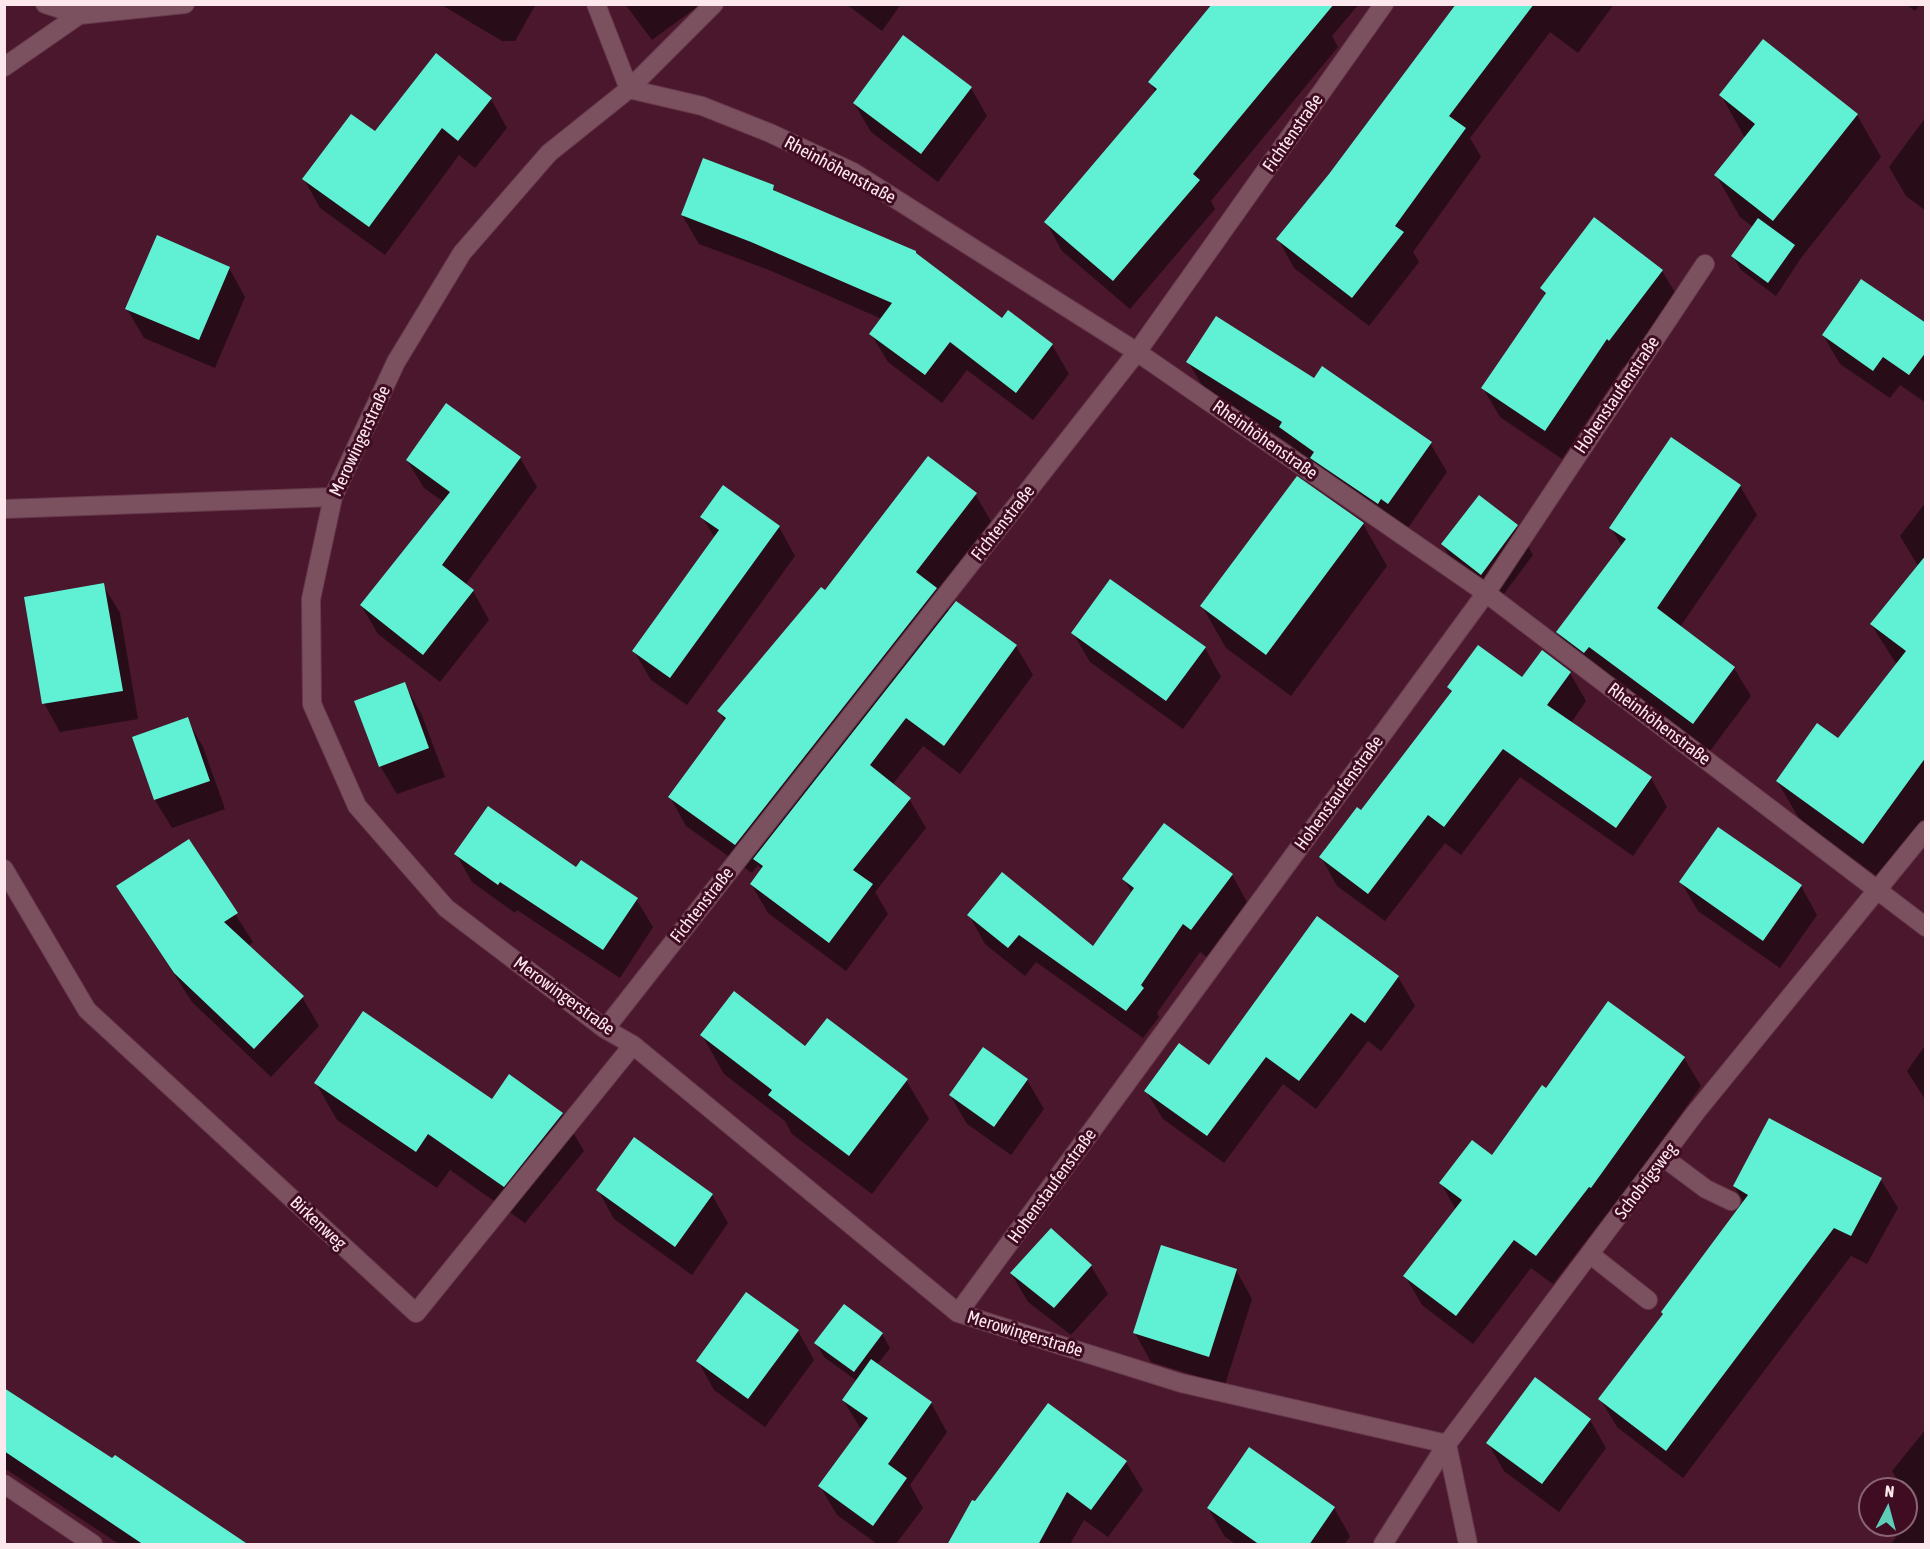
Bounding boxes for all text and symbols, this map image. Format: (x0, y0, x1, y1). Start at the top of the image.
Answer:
street label: Fichtenstraße (1258, 90, 1328, 176)
street label: Rheinhöhenstraße (781, 132, 899, 208)
street label: Hohenstaufenstraße (1570, 332, 1664, 458)
street label: Merowingerstraße (325, 382, 395, 500)
street label: Rheinhöhenstraße (1208, 396, 1322, 484)
street label: Fichtenstraße (967, 481, 1039, 565)
street label: Rheinhöhenstraße (1603, 678, 1715, 770)
street label: Hohenstaufenstraße (1290, 731, 1388, 855)
street label: Fichtenstraße (666, 863, 738, 947)
street label: Merowingerstraße (509, 952, 619, 1040)
street label: Hohenstaufenstraße (1003, 1124, 1101, 1248)
street label: Schobrigsweg (1610, 1139, 1682, 1223)
street label: Birkenweg (285, 1192, 351, 1254)
street label: Merowingerstraße (965, 1306, 1085, 1362)
north arrow (1858, 1477, 1918, 1537)
text: N (1884, 1482, 1895, 1501)

